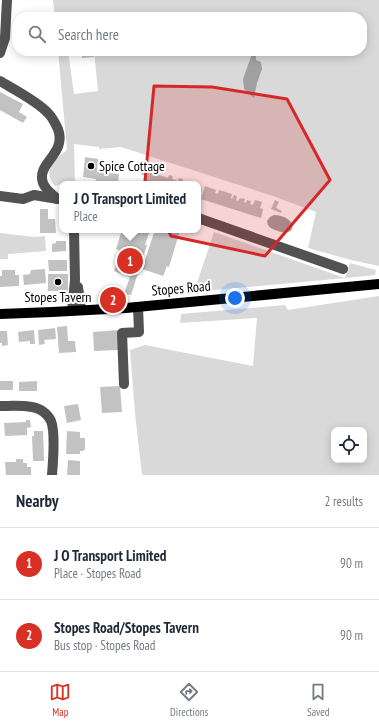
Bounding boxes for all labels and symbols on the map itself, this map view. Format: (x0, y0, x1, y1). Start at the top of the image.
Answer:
place label: Spice Cottage (99, 157, 165, 175)
marker: Spice Cottage (86, 161, 96, 171)
pin: 1 (117, 246, 143, 276)
street label: Stopes Road (151, 276, 211, 300)
marker: Stopes Tavern (53, 277, 63, 287)
pin: 2 (100, 285, 126, 315)
place label: Stopes Tavern (25, 288, 91, 306)
your location (225, 288, 245, 308)

